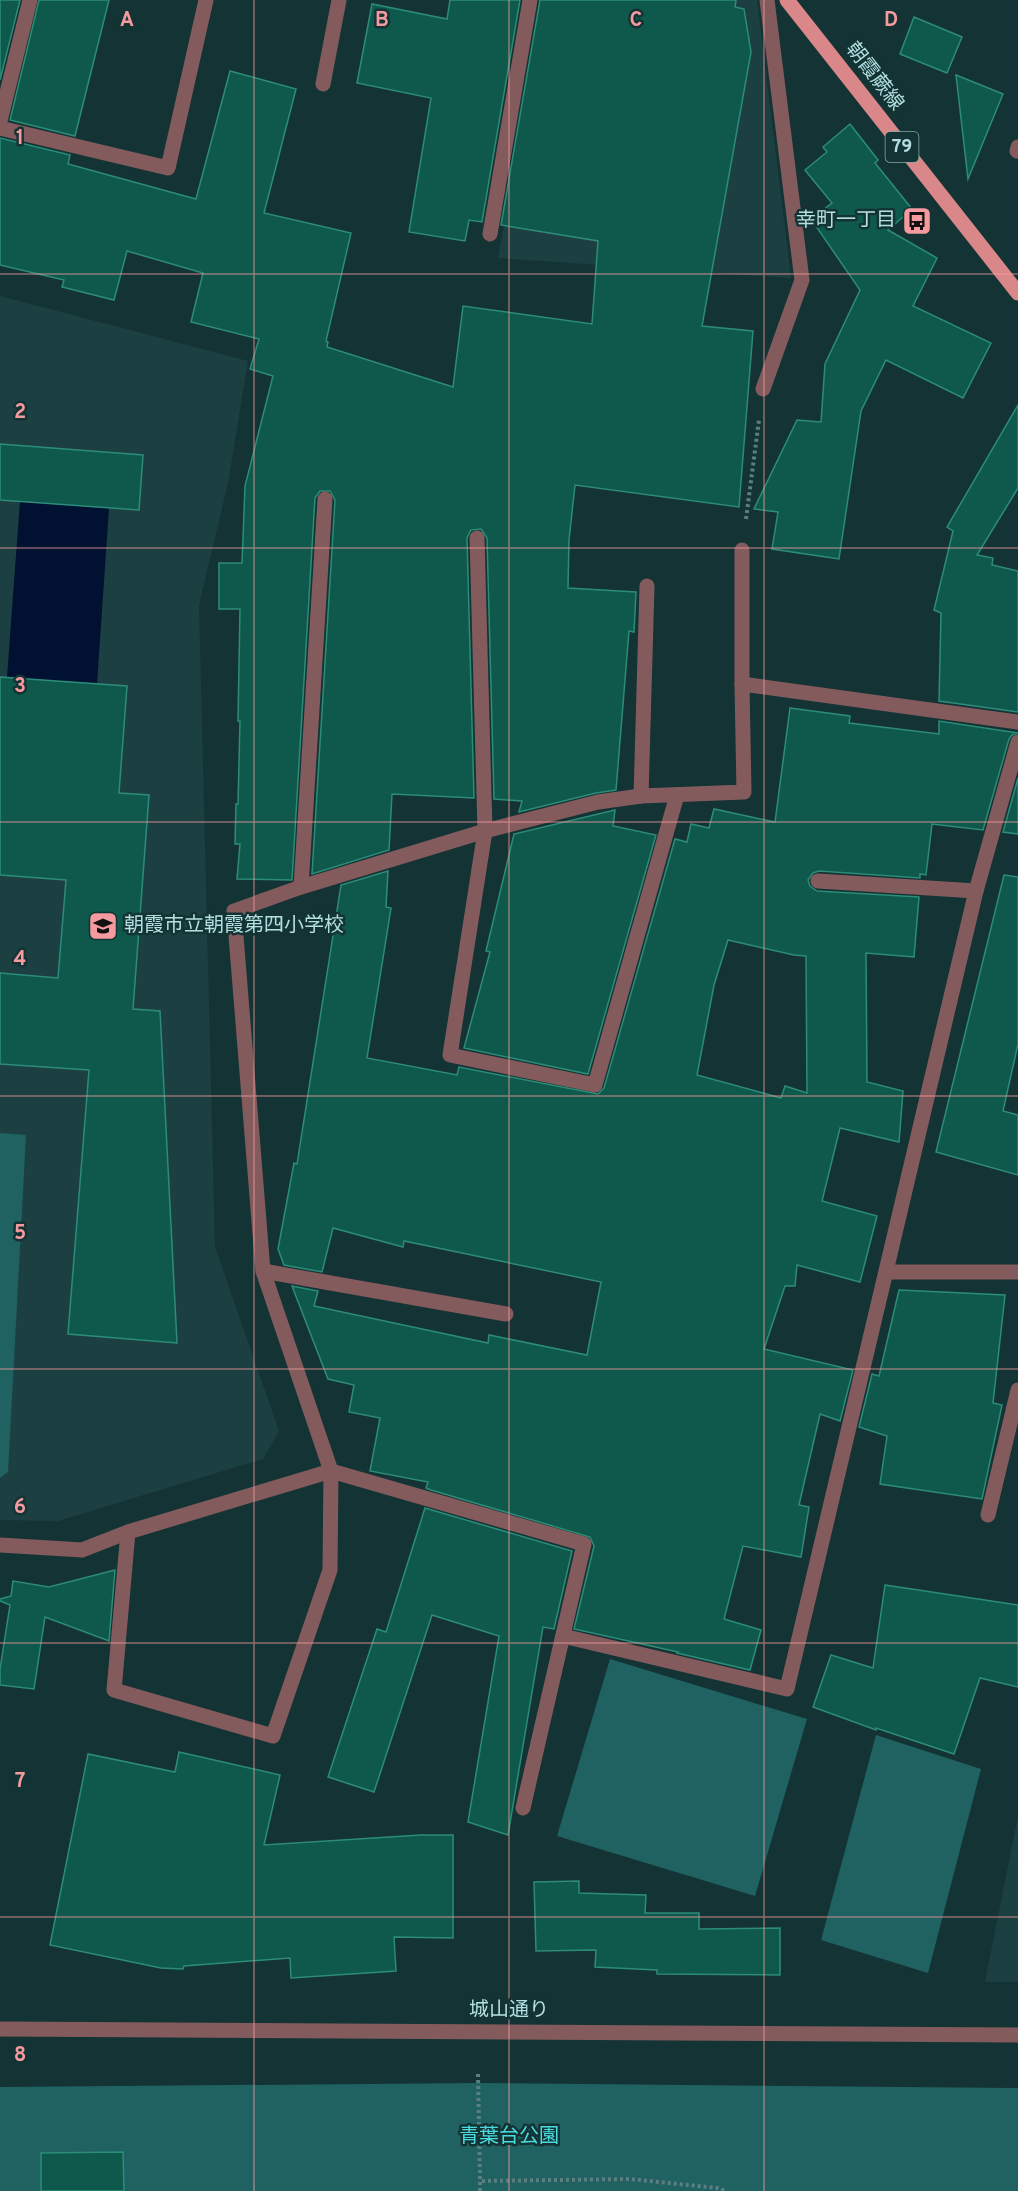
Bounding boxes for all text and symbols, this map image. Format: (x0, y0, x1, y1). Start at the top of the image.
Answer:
text: A (120, 8, 134, 34)
text: B (375, 8, 389, 34)
text: C (630, 8, 642, 34)
text: D (884, 8, 898, 34)
street label: 朝霞蕨線 (839, 37, 909, 117)
text: 1 (16, 126, 24, 152)
road number: 79 (886, 132, 918, 162)
bus stop icon: 幸町一丁目 (901, 205, 933, 237)
place label: 幸町一丁目 (796, 208, 896, 234)
text: 2 (14, 400, 26, 426)
text: 3 (14, 674, 26, 700)
school or university icon: 朝霞市立朝霞第四小学校 (87, 910, 119, 942)
place label: 朝霞市立朝霞第四小学校 (124, 913, 344, 939)
text: 4 (14, 947, 26, 973)
text: 5 (14, 1221, 26, 1247)
text: 6 (14, 1495, 26, 1521)
text: 7 (15, 1769, 25, 1795)
street label: 城山通り (469, 1998, 549, 2024)
text: 8 (14, 2043, 26, 2069)
park label: 青葉台公園 (459, 2124, 559, 2150)

